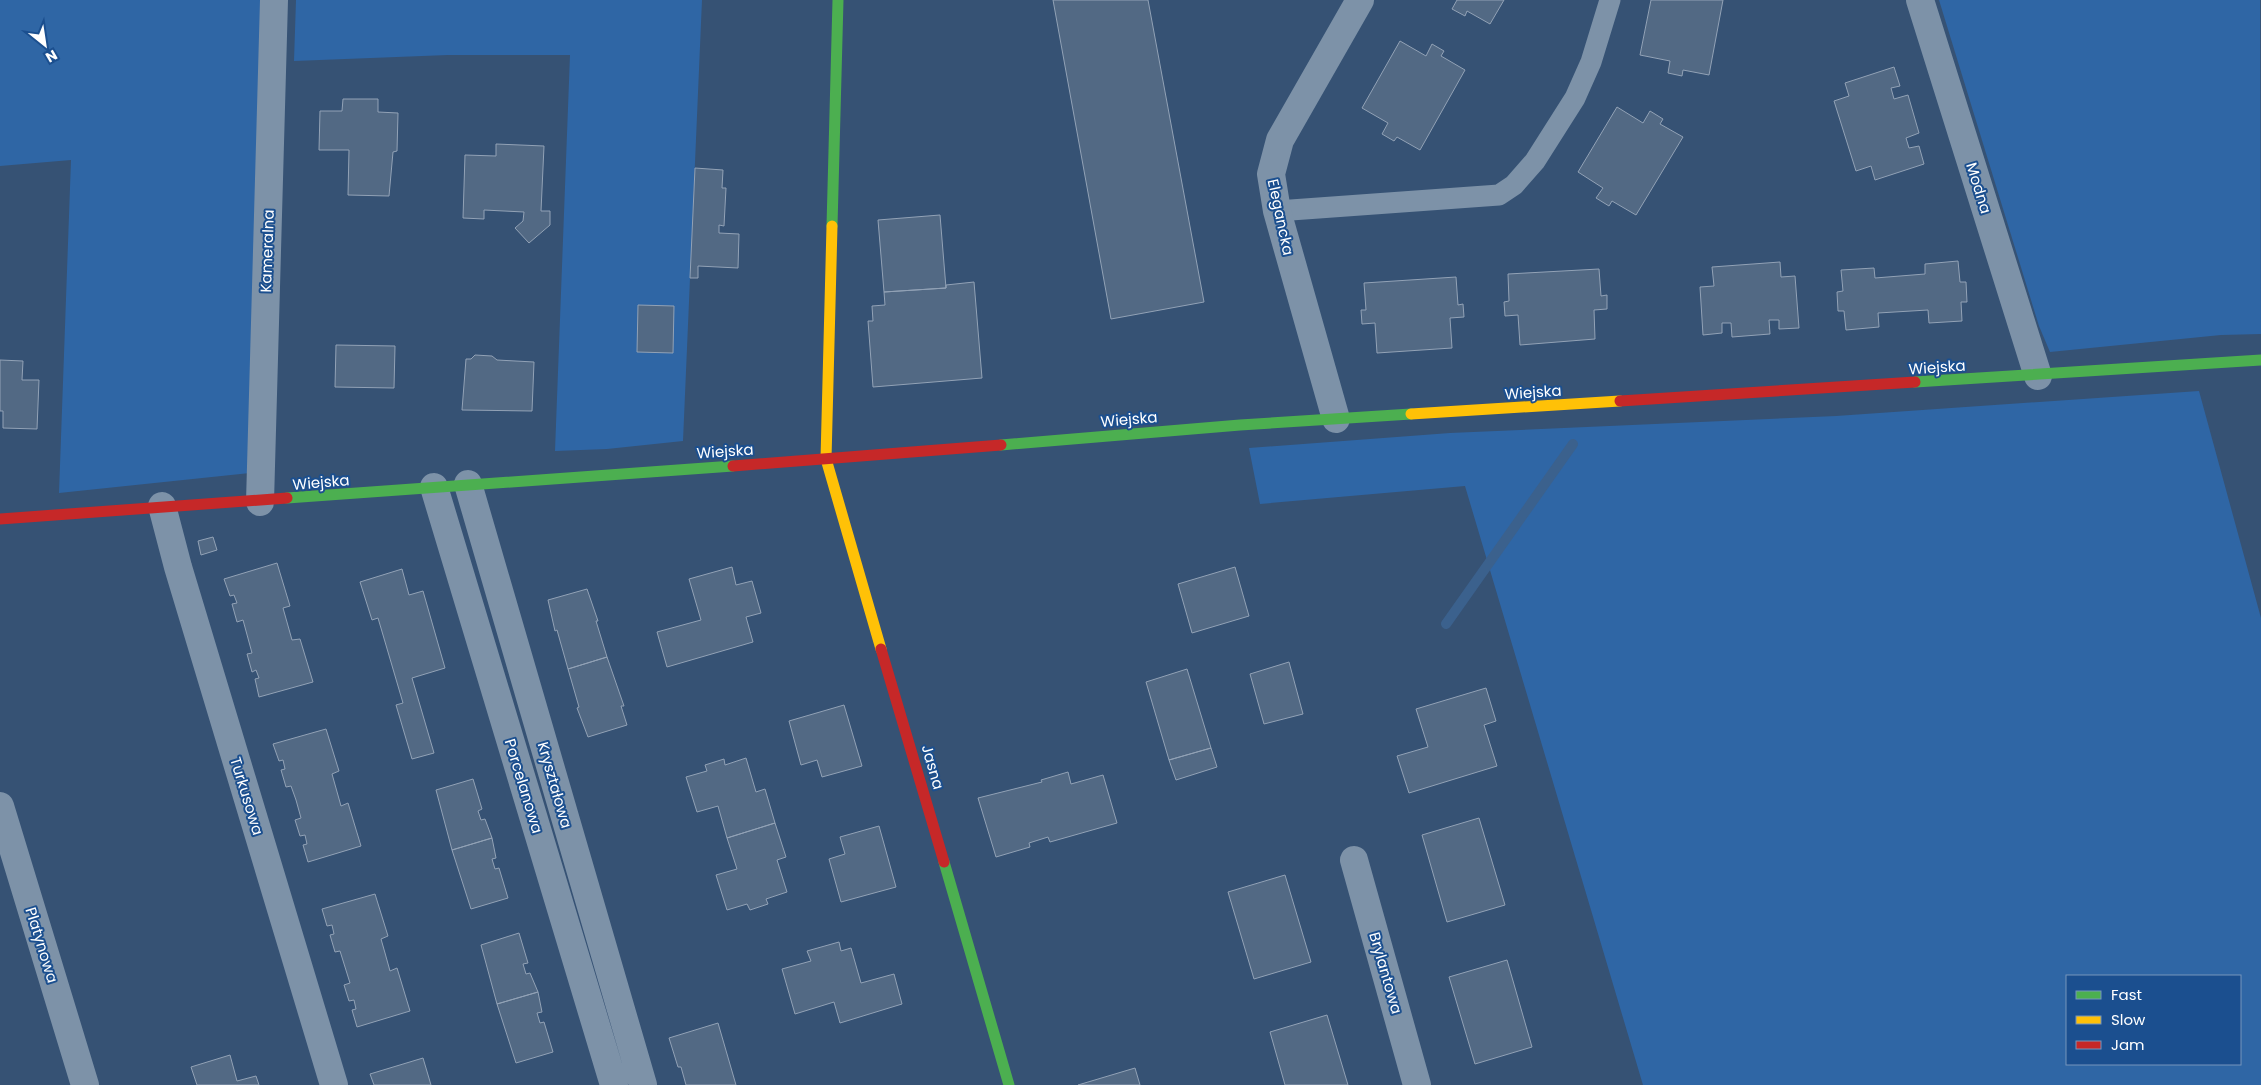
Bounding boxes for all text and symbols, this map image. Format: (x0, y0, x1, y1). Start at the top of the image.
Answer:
north arrow (20, 20, 70, 70)
text: N (42, 45, 61, 68)
street label: Modna (1961, 160, 1997, 216)
street label: Elegancka (1263, 177, 1299, 257)
street label: Kameralna (255, 209, 279, 293)
street label: Wiejska (1908, 355, 1966, 379)
street label: Wiejska (1504, 380, 1562, 404)
street label: Wiejska (1100, 406, 1158, 432)
street label: Wiejska (696, 439, 754, 463)
street label: Wiejska (292, 469, 350, 495)
street label: Porcelanowa (500, 736, 548, 836)
street label: Kryształowa (533, 739, 577, 831)
street label: Jasna (917, 742, 949, 792)
street label: Turkusowa (225, 754, 269, 838)
street label: Platynowa (21, 905, 63, 985)
street label: Brylantowa (1364, 930, 1408, 1016)
legend (2066, 975, 2241, 1065)
text: Fast (2111, 984, 2142, 1005)
text: Slow (2111, 1009, 2146, 1030)
text: Jam (2111, 1034, 2145, 1055)

